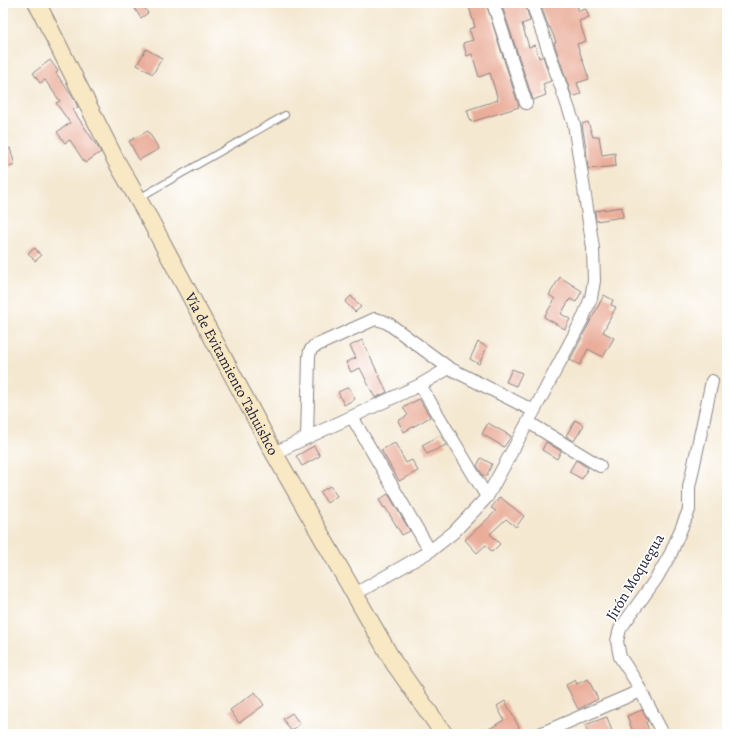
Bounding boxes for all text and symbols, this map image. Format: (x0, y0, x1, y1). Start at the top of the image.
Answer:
street label: Vía de Evitamiento Tahuishco (180, 288, 283, 459)
street label: Jirón Moquegua (601, 530, 669, 624)

